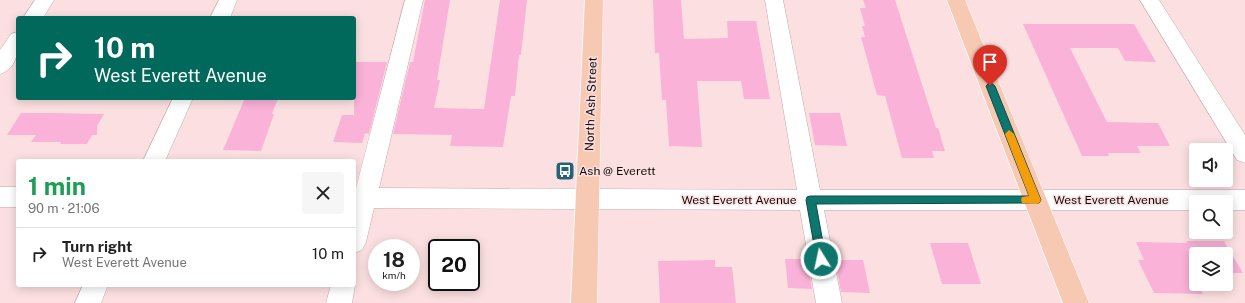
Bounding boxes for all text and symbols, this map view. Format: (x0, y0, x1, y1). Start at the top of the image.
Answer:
text: 10 m (94, 31, 155, 64)
icon: right (28, 32, 80, 84)
pin (973, 45, 1007, 86)
icon: arrive (979, 51, 1001, 73)
street label: North Ash Street (582, 56, 600, 151)
text: West Everett Avenue (94, 65, 267, 86)
map controls (1189, 143, 1233, 291)
button: sound (1189, 143, 1233, 187)
bus stop icon: Ash @ Everett (554, 160, 576, 182)
place label: Ash @ Everett (579, 164, 656, 178)
text: 1 min (28, 172, 86, 200)
button: close (302, 172, 344, 214)
street label: West Everett Avenue (681, 193, 797, 207)
street label: West Everett Avenue (1053, 193, 1169, 207)
button: search (1189, 195, 1233, 239)
text: 90 m · 21:06 (28, 201, 100, 216)
text: Turn right (62, 238, 132, 255)
position arrow (800, 238, 842, 280)
speed limit sign: 20 (428, 239, 480, 291)
icon: right (28, 243, 50, 265)
text: 10 m (312, 245, 344, 262)
button: layers (1189, 247, 1233, 291)
text: 18 (383, 248, 405, 272)
text: West Everett Avenue (62, 255, 187, 270)
text: km/h (382, 269, 406, 281)

